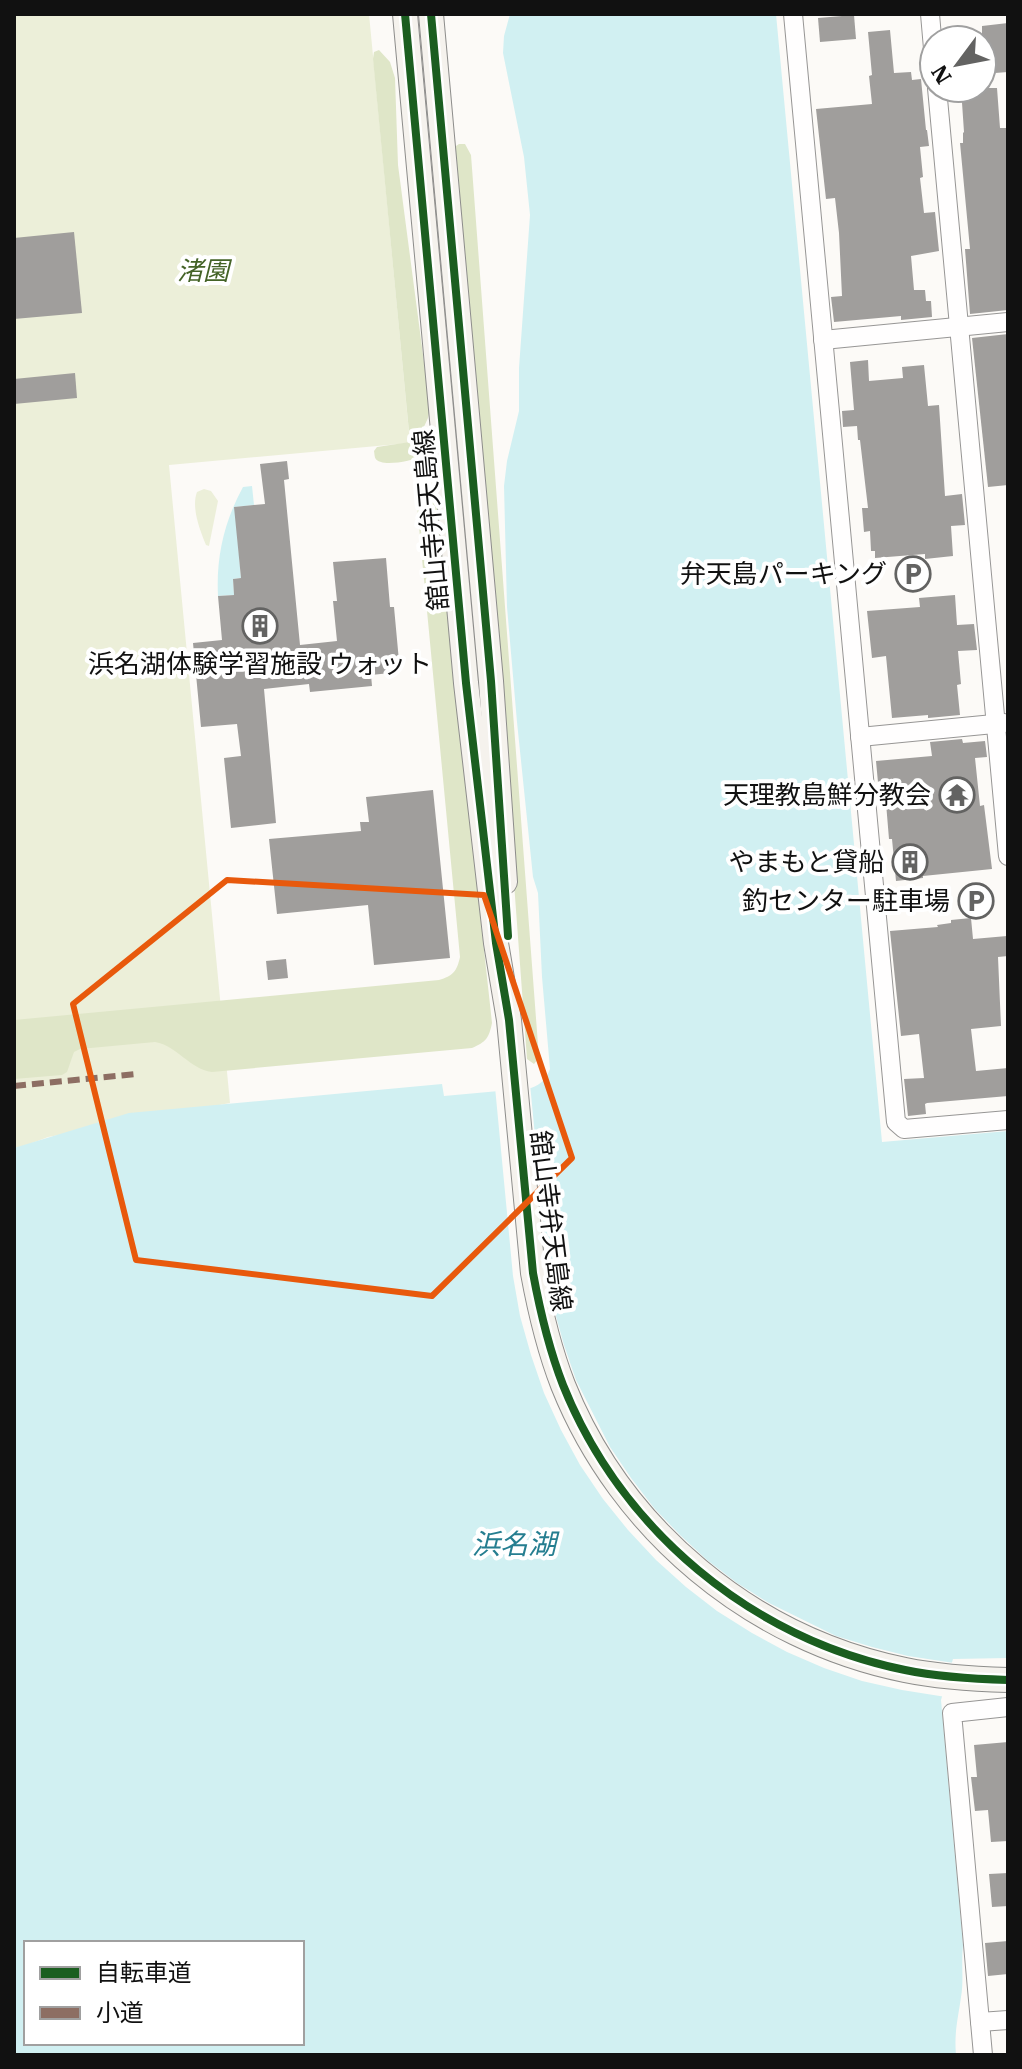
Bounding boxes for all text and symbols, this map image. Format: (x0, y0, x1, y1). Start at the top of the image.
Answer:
north arrow (918, 24, 998, 104)
text: N (924, 60, 958, 90)
park label: 渚園 (177, 253, 233, 287)
street label: 舘山寺弁天島線 (405, 428, 455, 612)
parking icon: 弁天島パーキング (894, 555, 932, 593)
place label: 弁天島パーキング (680, 556, 887, 590)
building icon: 浜名湖体験学習施設 ウォット (241, 607, 279, 645)
place label: 浜名湖体験学習施設 ウォット (88, 646, 432, 680)
temple icon: 天理教島鮮分教会 (938, 776, 976, 814)
place label: 天理教島鮮分教会 (723, 777, 931, 811)
building icon: やまもと貸船 (891, 843, 929, 881)
place label: やまもと貸船 (729, 844, 884, 878)
parking icon: 釣センター駐車場 (957, 882, 995, 920)
place label: 釣センター駐車場 (742, 883, 950, 917)
street label: 舘山寺弁天島線 (524, 1128, 580, 1313)
water label: 浜名湖 (472, 1525, 560, 1562)
legend (24, 1941, 304, 2045)
text: 自転車道 (96, 1956, 192, 1988)
text: 小道 (96, 1996, 144, 2028)

